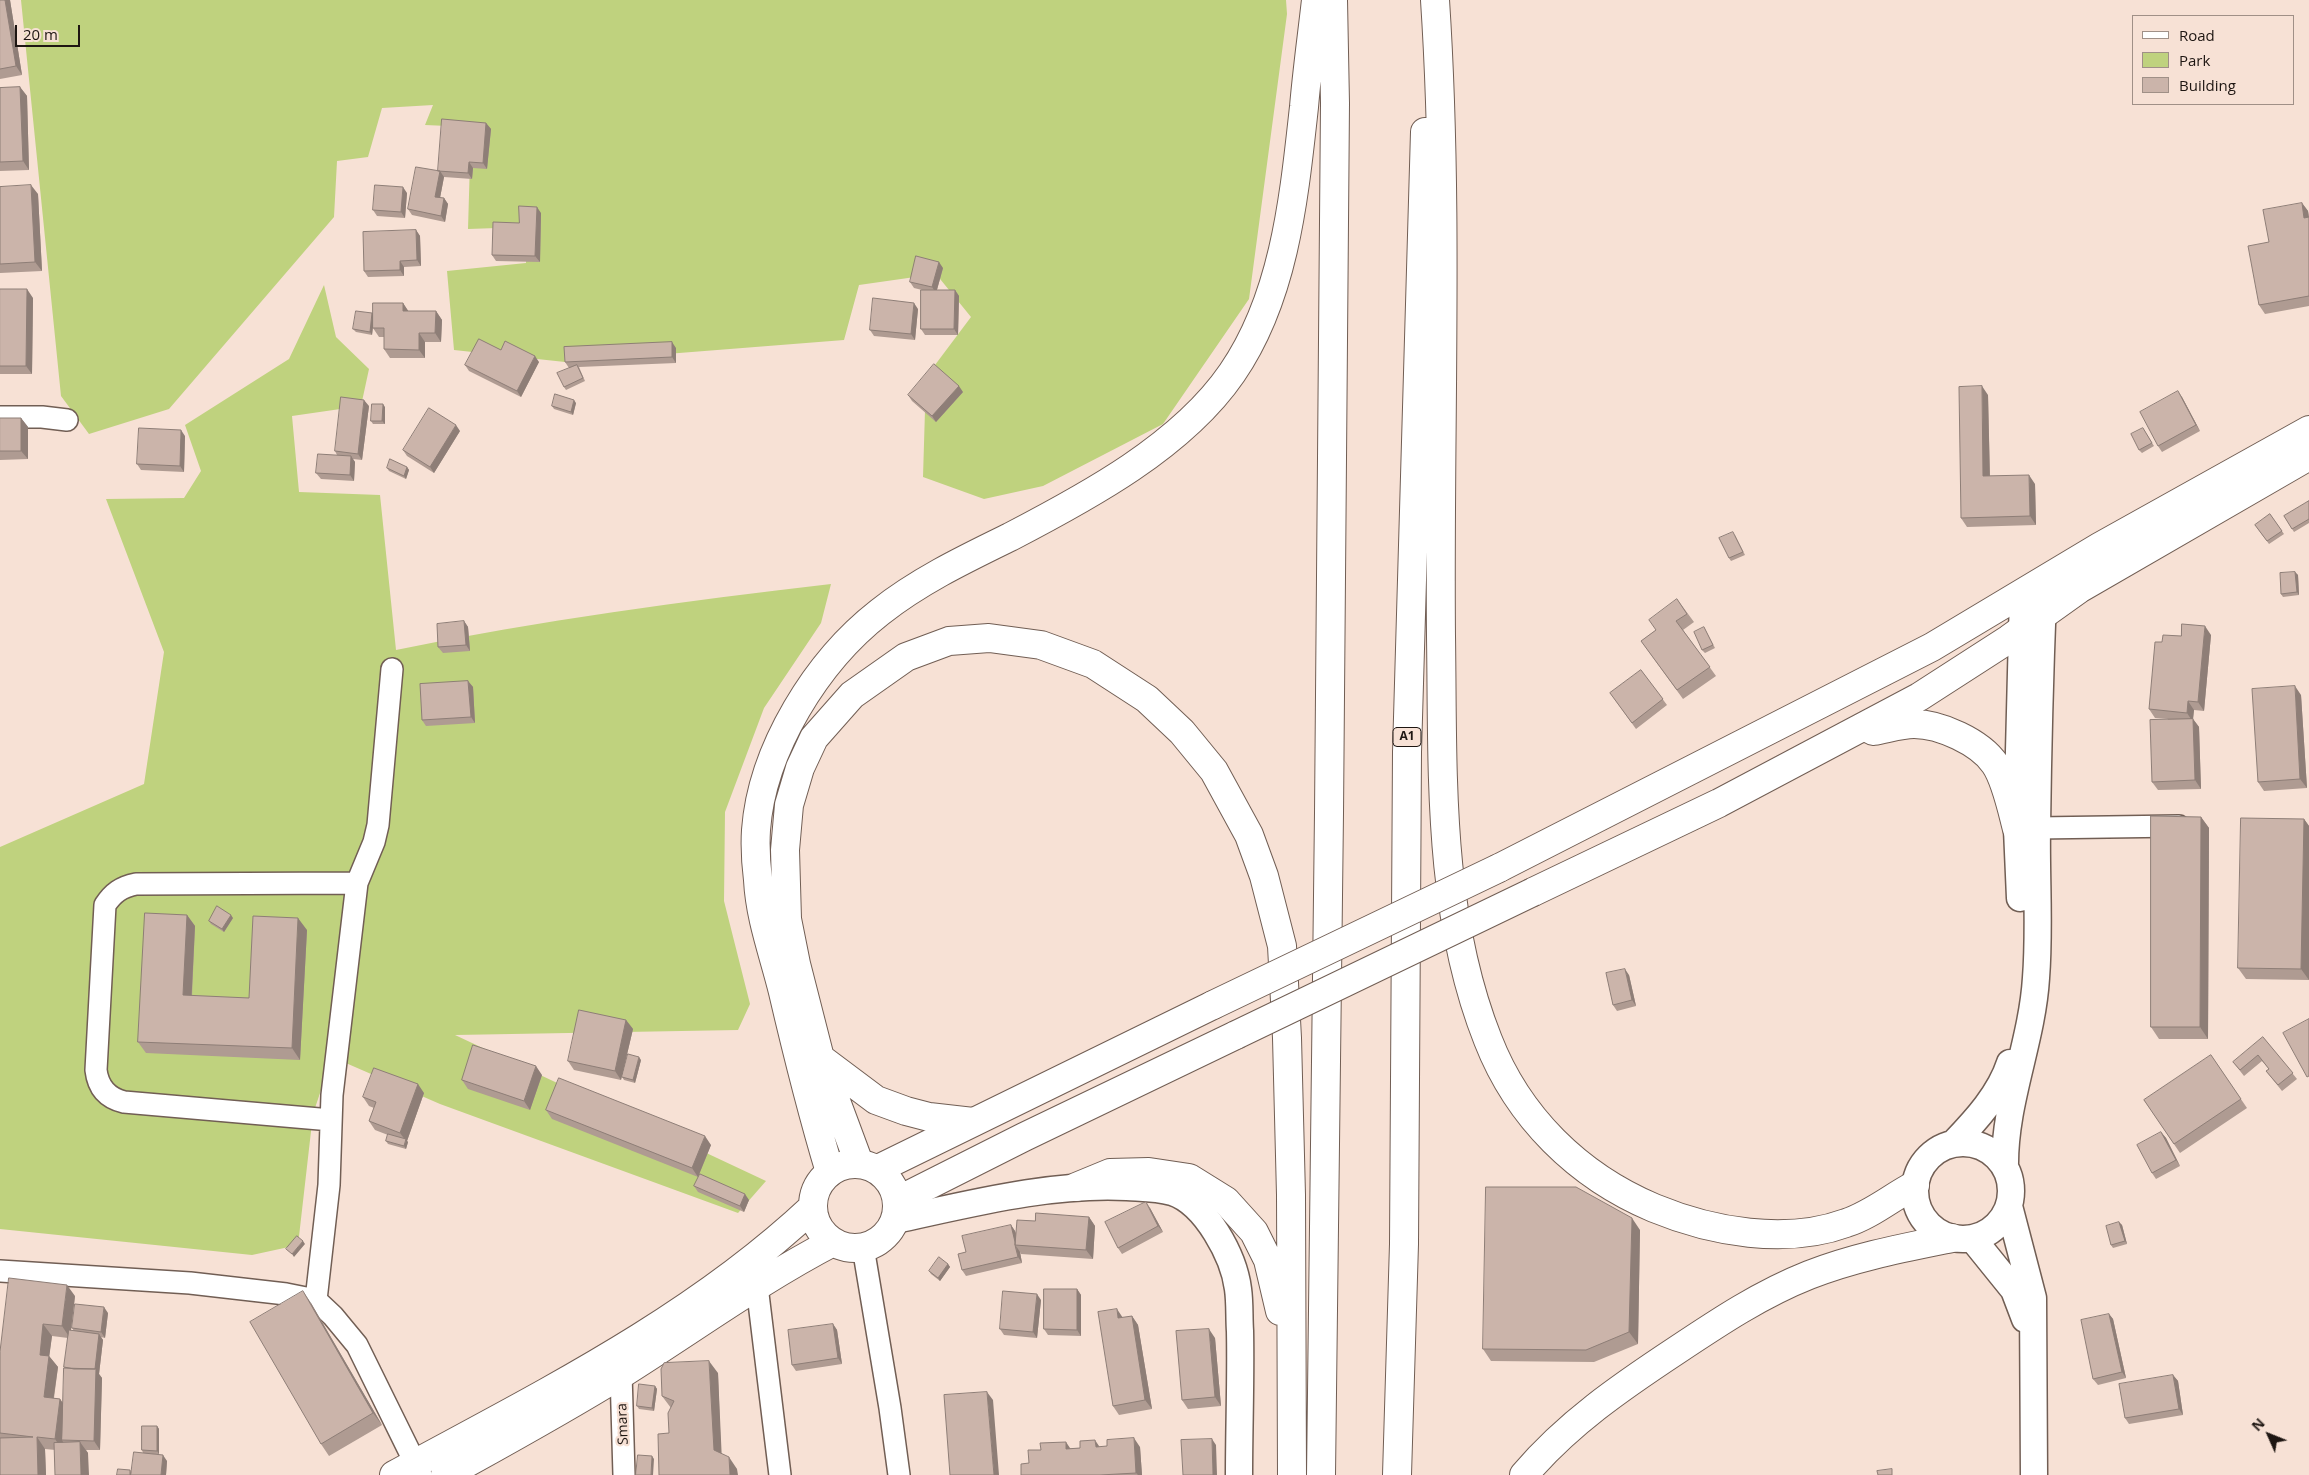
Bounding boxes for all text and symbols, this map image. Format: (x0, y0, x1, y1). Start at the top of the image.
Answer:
scale bar (18, 15, 82, 47)
legend (2132, 15, 2294, 105)
text: 20 m (23, 24, 58, 44)
text: Road (2179, 25, 2215, 45)
text: Park (2179, 50, 2210, 70)
text: Building (2179, 75, 2236, 95)
road number: A1 (1393, 728, 1421, 746)
street label: Smara (614, 1403, 632, 1445)
north arrow (2244, 1410, 2294, 1460)
text: N (2247, 1414, 2269, 1435)

